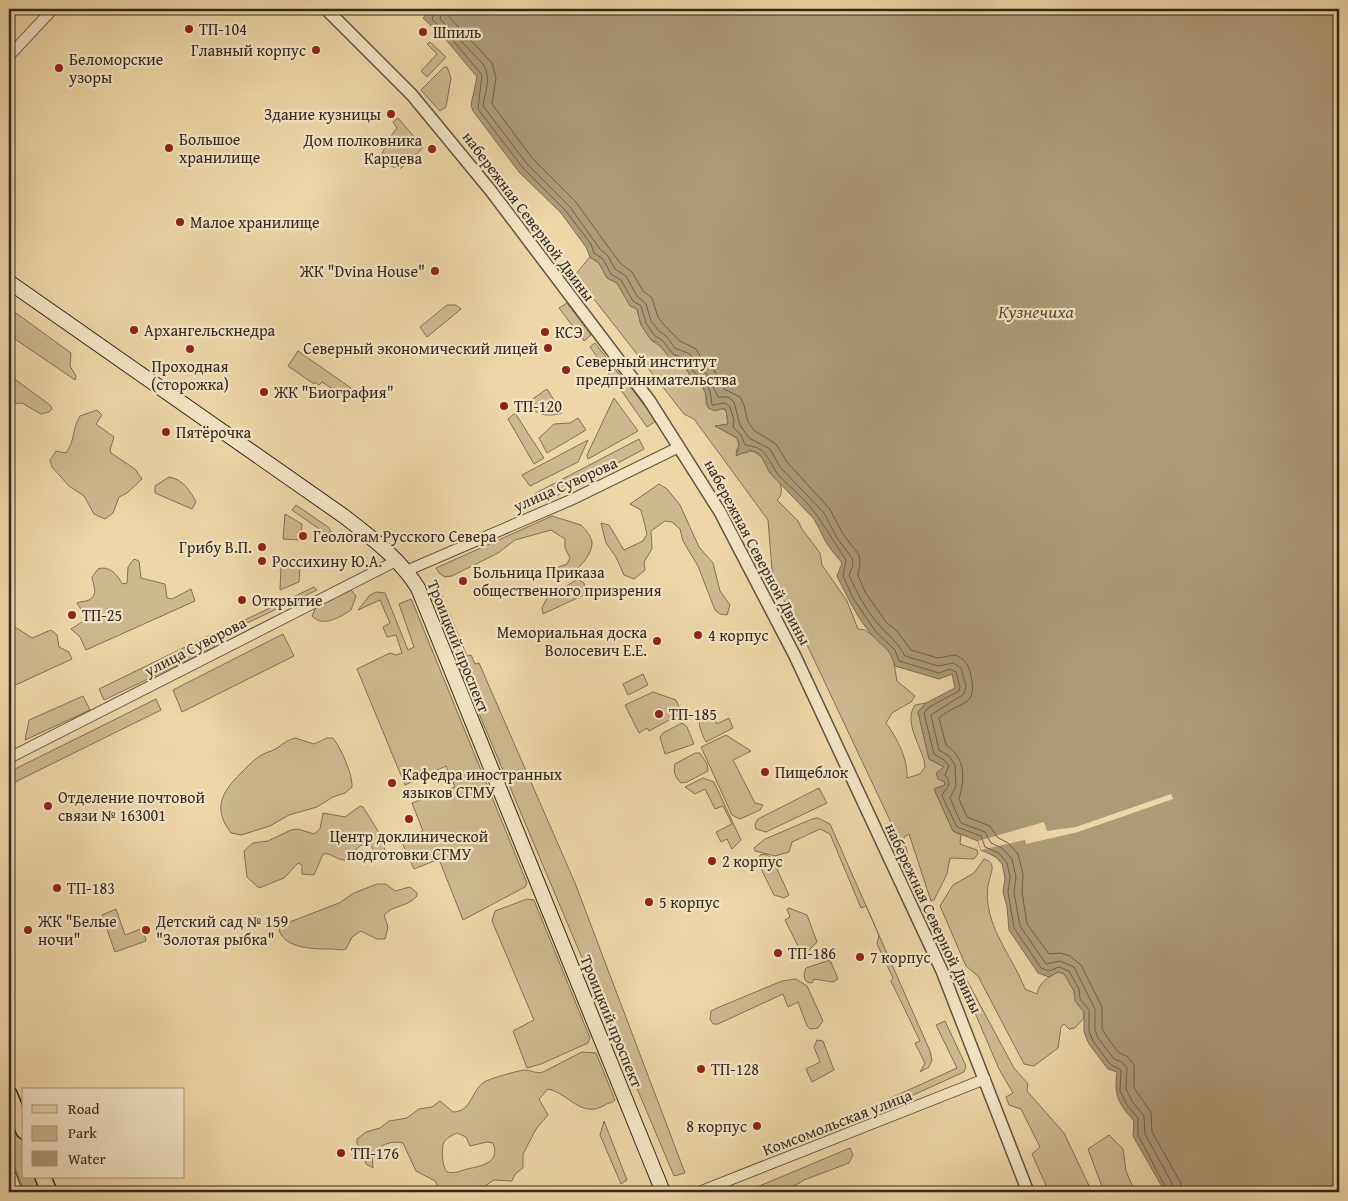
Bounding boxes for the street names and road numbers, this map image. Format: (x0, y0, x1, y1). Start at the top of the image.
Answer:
street label: набережная Северной Двины (457, 126, 601, 306)
street label: улица Суворова (508, 450, 621, 518)
street label: набережная Северной Двины (699, 455, 817, 649)
street label: Троицкий проспект (421, 576, 497, 716)
street label: улица Суворова (139, 610, 251, 683)
street label: набережная Северной Двины (879, 819, 989, 1017)
street label: Троицкий проспект (574, 951, 650, 1091)
street label: Комсомольская улица (759, 1082, 916, 1162)

